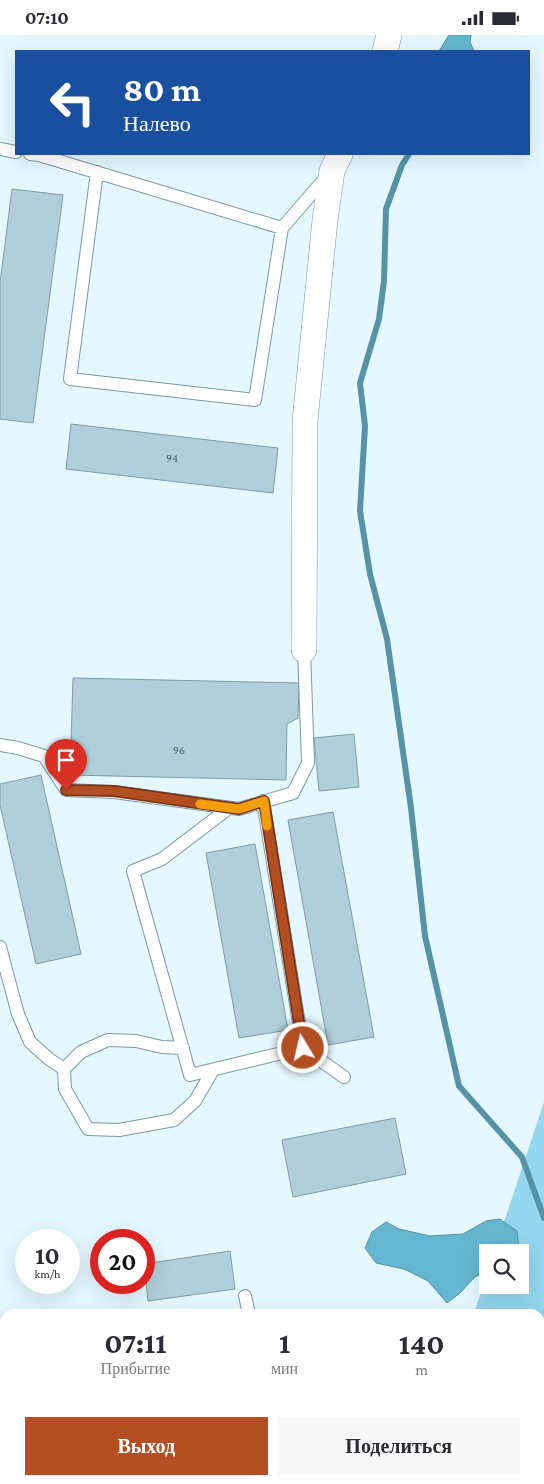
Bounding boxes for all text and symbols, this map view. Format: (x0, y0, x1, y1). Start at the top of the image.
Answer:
text: 07:10 (25, 7, 69, 28)
icon: left (40, 70, 105, 135)
text: 80 m (123, 70, 201, 109)
text: Налево (123, 111, 191, 136)
house number: 94 (166, 451, 178, 465)
pin (45, 739, 87, 790)
house number: 96 (173, 743, 185, 757)
icon: arrive (52, 746, 80, 774)
position arrow (276, 1021, 328, 1073)
speed limit sign: 20 (90, 1229, 155, 1294)
text: 10 (35, 1242, 60, 1269)
map controls (479, 1244, 529, 1294)
button: search (479, 1244, 529, 1294)
text: km/h (35, 1267, 60, 1281)
text: 07:11 (104, 1326, 167, 1359)
text: 1 (279, 1326, 290, 1359)
text: 140 (399, 1327, 444, 1360)
text: Прибытие (101, 1360, 170, 1377)
text: мин (271, 1360, 298, 1377)
text: m (415, 1361, 428, 1378)
button: Выход (25, 1417, 268, 1475)
button: Поделиться (278, 1417, 520, 1475)

